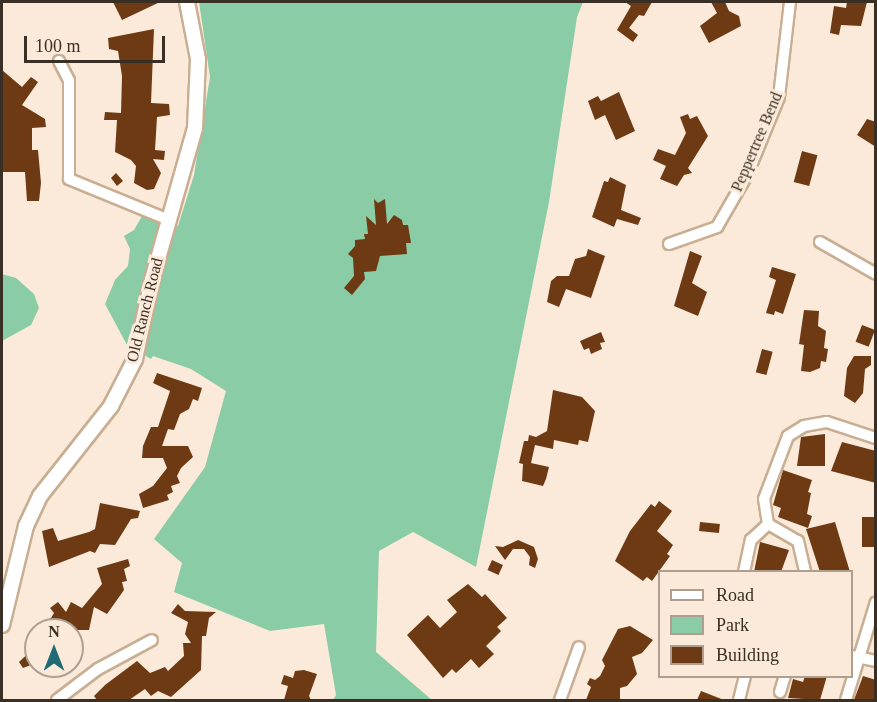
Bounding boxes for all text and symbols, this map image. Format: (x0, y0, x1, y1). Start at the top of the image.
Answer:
scale bar (27, 24, 168, 62)
text: 100 m (35, 36, 81, 56)
street label: Peppertree Bend (727, 89, 787, 195)
street label: Old Ranch Road (123, 256, 167, 364)
legend (658, 570, 853, 678)
text: Road (716, 585, 754, 605)
text: Park (716, 615, 749, 635)
north arrow (24, 618, 84, 678)
text: N (48, 623, 60, 640)
text: Building (716, 645, 779, 665)

